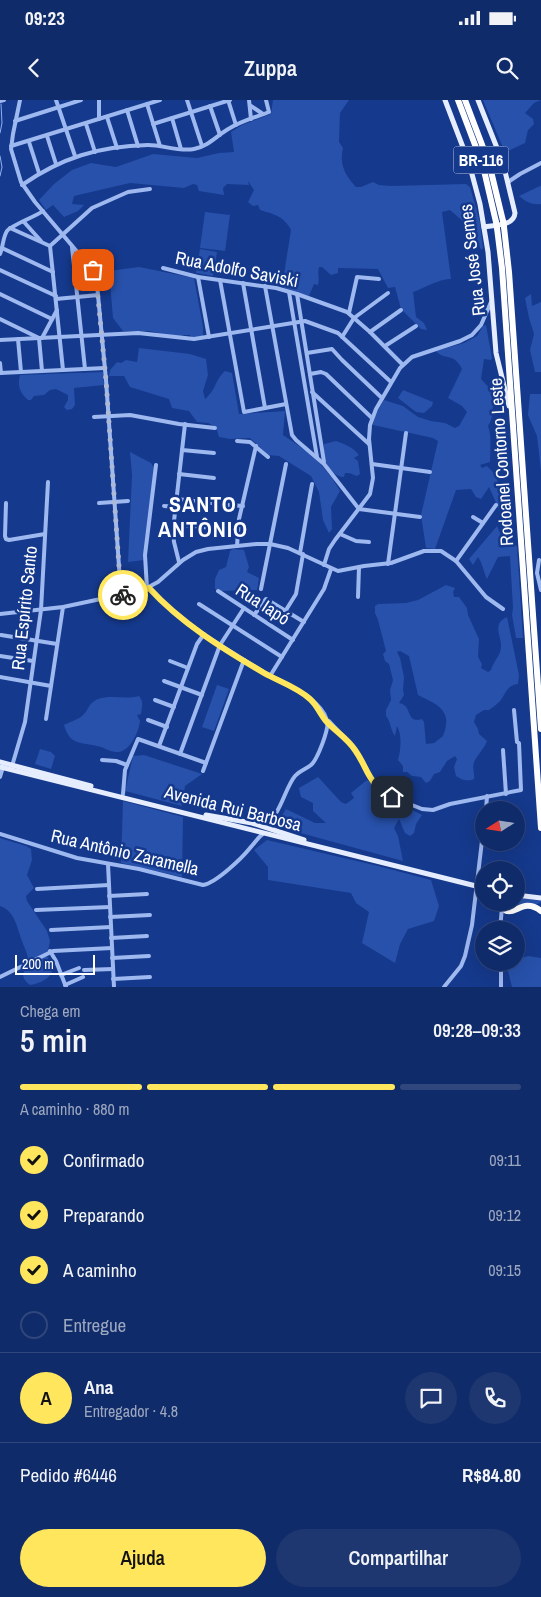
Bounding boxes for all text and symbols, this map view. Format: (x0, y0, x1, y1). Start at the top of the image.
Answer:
text: 09:23 (25, 5, 65, 31)
text: Zuppa (244, 53, 297, 83)
icon: back (20, 54, 48, 82)
icon: search (493, 54, 521, 82)
road number: BR-116 (454, 146, 508, 174)
street label: Rua José Semes (453, 203, 491, 317)
street label: Rua Adolfo Saviski (173, 245, 301, 293)
pin (72, 249, 114, 291)
icon: bag (79, 256, 107, 284)
street label: Rodoanel Contorno Leste (483, 377, 519, 547)
district label: SANTO ANTÔNIO (158, 489, 248, 544)
street label: Rua Espírito Santo (5, 545, 43, 671)
courier (98, 570, 148, 620)
street label: Rua Iapó (231, 577, 295, 631)
icon: bike (109, 581, 137, 609)
pin (371, 776, 413, 818)
street label: Avenida Rui Barbosa (161, 779, 304, 837)
icon: home (378, 783, 406, 811)
north arrow (475, 801, 525, 851)
map controls (475, 801, 525, 971)
street label: Rua Antônio Zaramella (49, 823, 201, 881)
button: locate (475, 861, 525, 911)
button: layers (475, 921, 525, 971)
scale bar (15, 952, 95, 975)
text: 200 m (22, 955, 54, 973)
text: Chega em (20, 1000, 81, 1022)
text: 09:28–09:33 (433, 1017, 521, 1043)
text: 5 min (20, 1019, 88, 1062)
text: A caminho · 880 m (20, 1098, 129, 1120)
icon: check (20, 1146, 48, 1174)
text: Confirmado (63, 1147, 144, 1173)
text: 09:11 (489, 1149, 521, 1171)
icon: check (20, 1201, 48, 1229)
text: Preparando (63, 1202, 144, 1228)
text: 09:12 (488, 1204, 521, 1226)
icon: check (20, 1256, 48, 1284)
text: A caminho (63, 1257, 137, 1283)
text: 09:15 (488, 1259, 521, 1281)
text: Entregue (63, 1312, 126, 1338)
button: chat (405, 1372, 457, 1424)
button: phone (469, 1372, 521, 1424)
text: Ana (84, 1374, 113, 1400)
text: A (40, 1385, 52, 1411)
text: Entregador · 4.8 (84, 1400, 178, 1422)
text: Pedido #6446 (20, 1462, 117, 1488)
text: R$84.80 (462, 1462, 521, 1488)
button: Ajuda (20, 1529, 266, 1587)
button: Compartilhar (276, 1529, 521, 1587)

